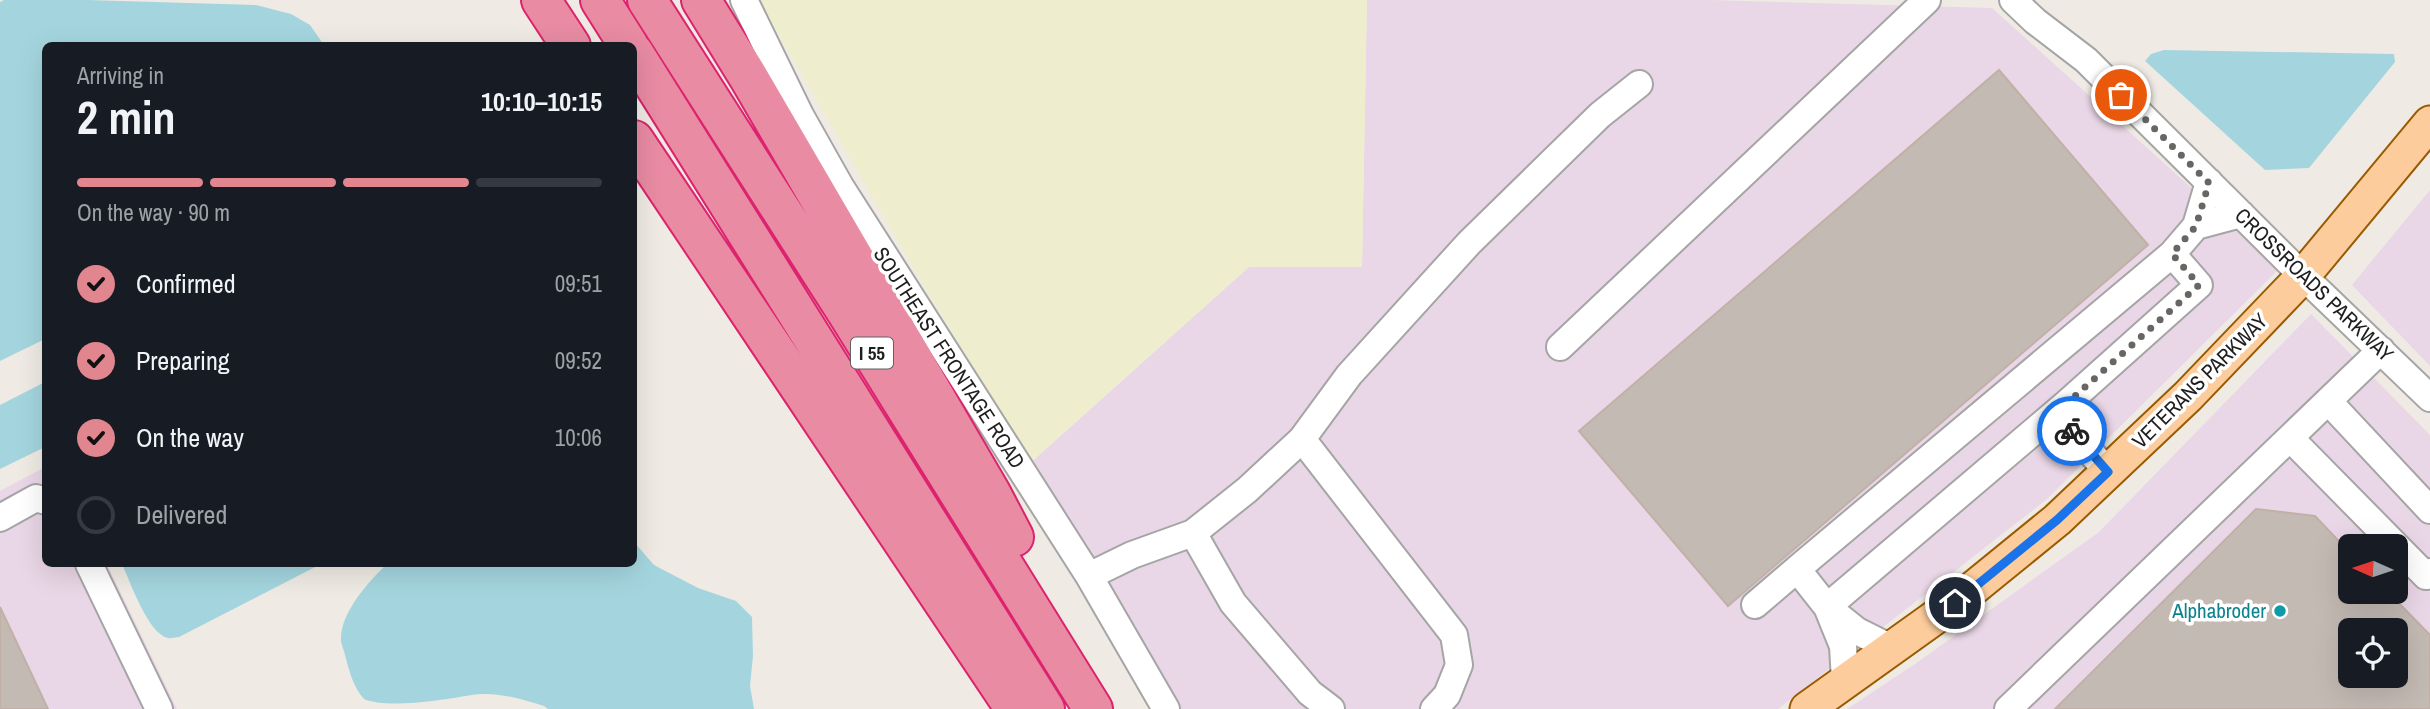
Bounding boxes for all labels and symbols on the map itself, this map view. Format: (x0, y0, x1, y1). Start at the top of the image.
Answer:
pin (2091, 65, 2151, 125)
street label: CROSSROADS PARKWAY (2229, 201, 2400, 368)
street label: SOUTHEAST FRONTAGE ROAD (867, 241, 1032, 474)
street label: VETERANS PARKWAY (2126, 306, 2274, 455)
road number: I 55 (851, 338, 893, 368)
courier (2037, 396, 2107, 466)
north arrow (2338, 534, 2408, 604)
pin (1925, 573, 1985, 633)
place label: Alphabroder (2171, 596, 2266, 625)
marker: Alphabroder (2272, 603, 2288, 619)

